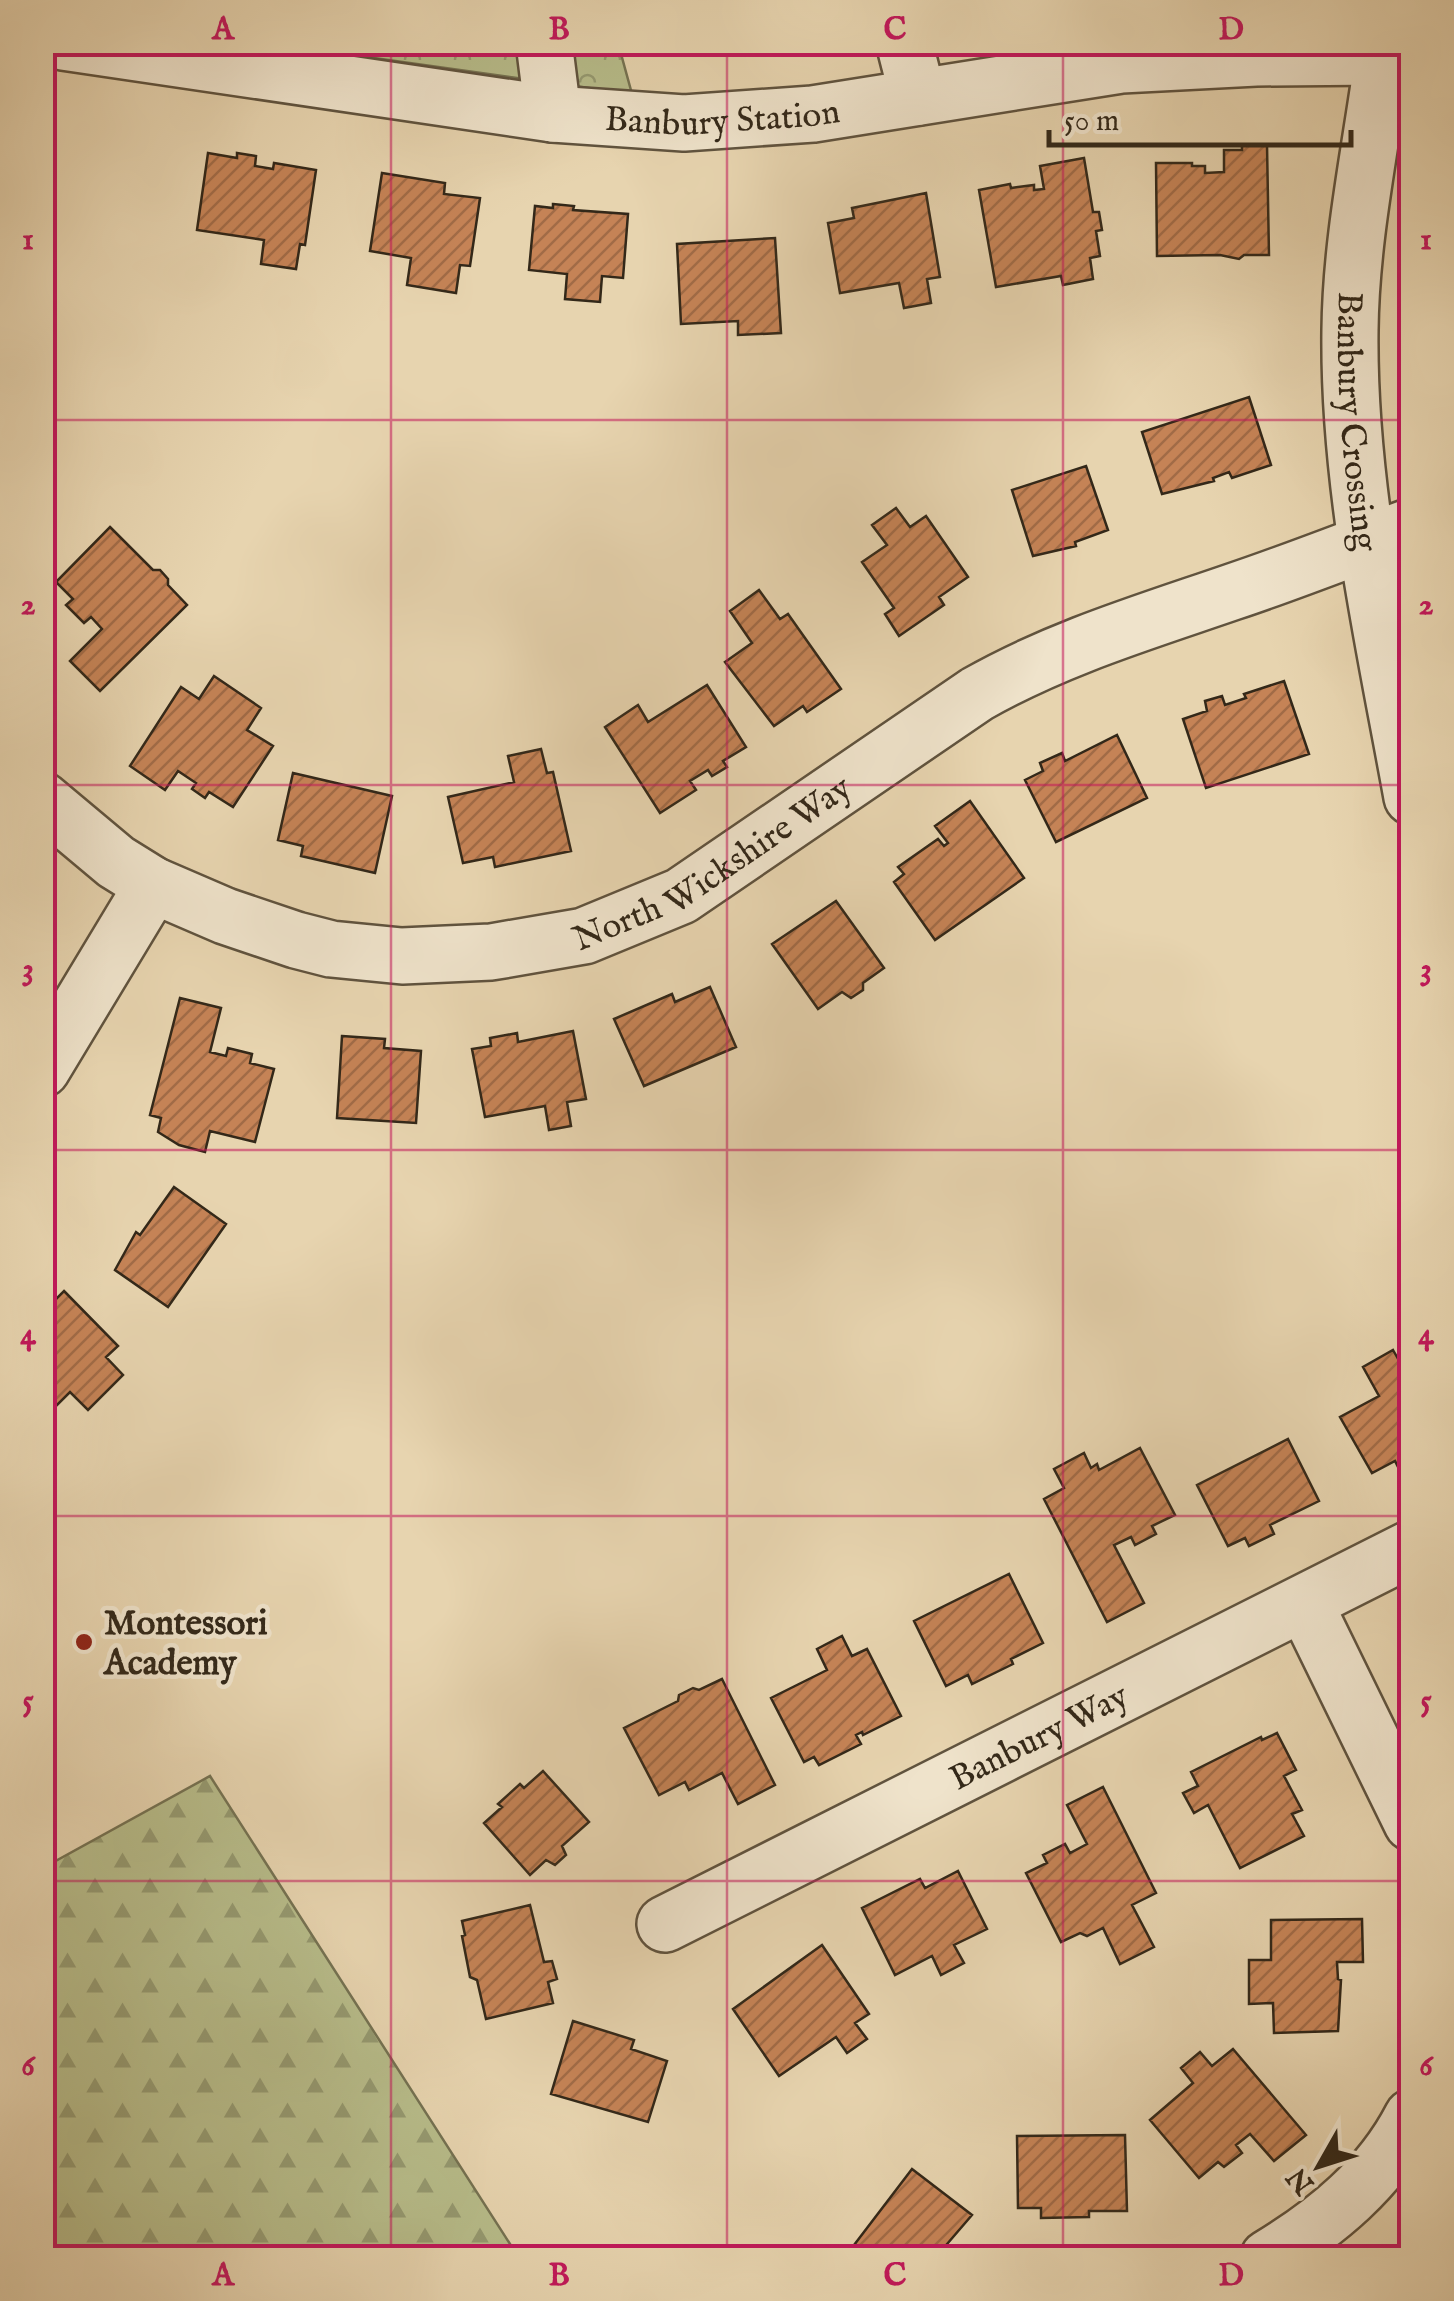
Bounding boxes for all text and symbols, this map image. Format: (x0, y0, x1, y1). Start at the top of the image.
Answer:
text: A (210, 10, 235, 51)
text: B (548, 10, 570, 51)
text: C (884, 10, 907, 51)
text: D (1218, 10, 1244, 51)
scale bar (1049, 85, 1352, 147)
street label: Banbury Station (603, 90, 843, 148)
text: 50 m (1064, 103, 1119, 141)
text: 1 (22, 220, 34, 261)
text: 1 (1420, 220, 1432, 261)
street label: Banbury Crossing (1325, 291, 1387, 555)
text: 2 (20, 585, 36, 626)
text: 2 (1418, 585, 1434, 626)
street label: North Wickshire Way (567, 766, 861, 963)
text: 3 (22, 950, 34, 991)
text: 3 (1420, 950, 1432, 991)
text: 4 (20, 1315, 36, 1356)
text: 4 (1418, 1315, 1434, 1356)
place label: Montessori Academy (102, 1602, 268, 1687)
marker: Montessori Academy (73, 1631, 95, 1653)
street label: Banbury Way (943, 1674, 1137, 1802)
text: 5 (22, 1681, 34, 1722)
text: 5 (1420, 1681, 1432, 1722)
text: 6 (21, 2046, 36, 2087)
text: 6 (1419, 2046, 1434, 2087)
north arrow (1269, 2116, 1369, 2216)
text: N (1280, 2160, 1323, 2201)
text: A (210, 2256, 235, 2297)
text: B (548, 2256, 570, 2297)
text: C (884, 2256, 907, 2297)
text: D (1218, 2256, 1244, 2297)

